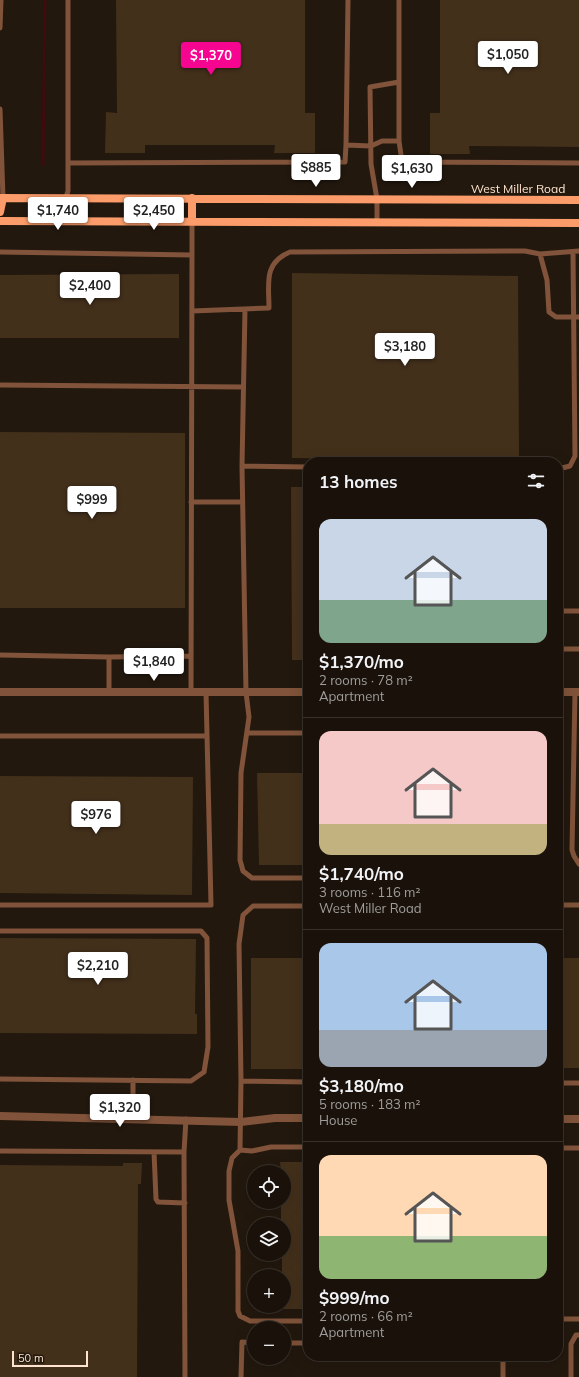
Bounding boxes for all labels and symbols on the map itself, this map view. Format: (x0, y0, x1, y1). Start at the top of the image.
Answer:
pin: $1,050 (475, 41, 541, 75)
pin: $1,370 (178, 42, 244, 76)
pin: $885 (292, 154, 340, 188)
pin: $1,630 (379, 155, 445, 189)
street label: West Miller Road (471, 181, 565, 196)
pin: $1,740 (25, 197, 91, 231)
pin: $2,450 (121, 197, 187, 231)
pin: $2,400 (57, 272, 123, 306)
pin: $3,180 (372, 333, 438, 367)
pin: $999 (68, 486, 116, 520)
pin: $1,840 (121, 648, 187, 682)
pin: $976 (72, 801, 120, 835)
pin: $2,210 (65, 952, 131, 986)
pin: $1,320 (87, 1094, 153, 1128)
scale bar (12, 1349, 88, 1368)

